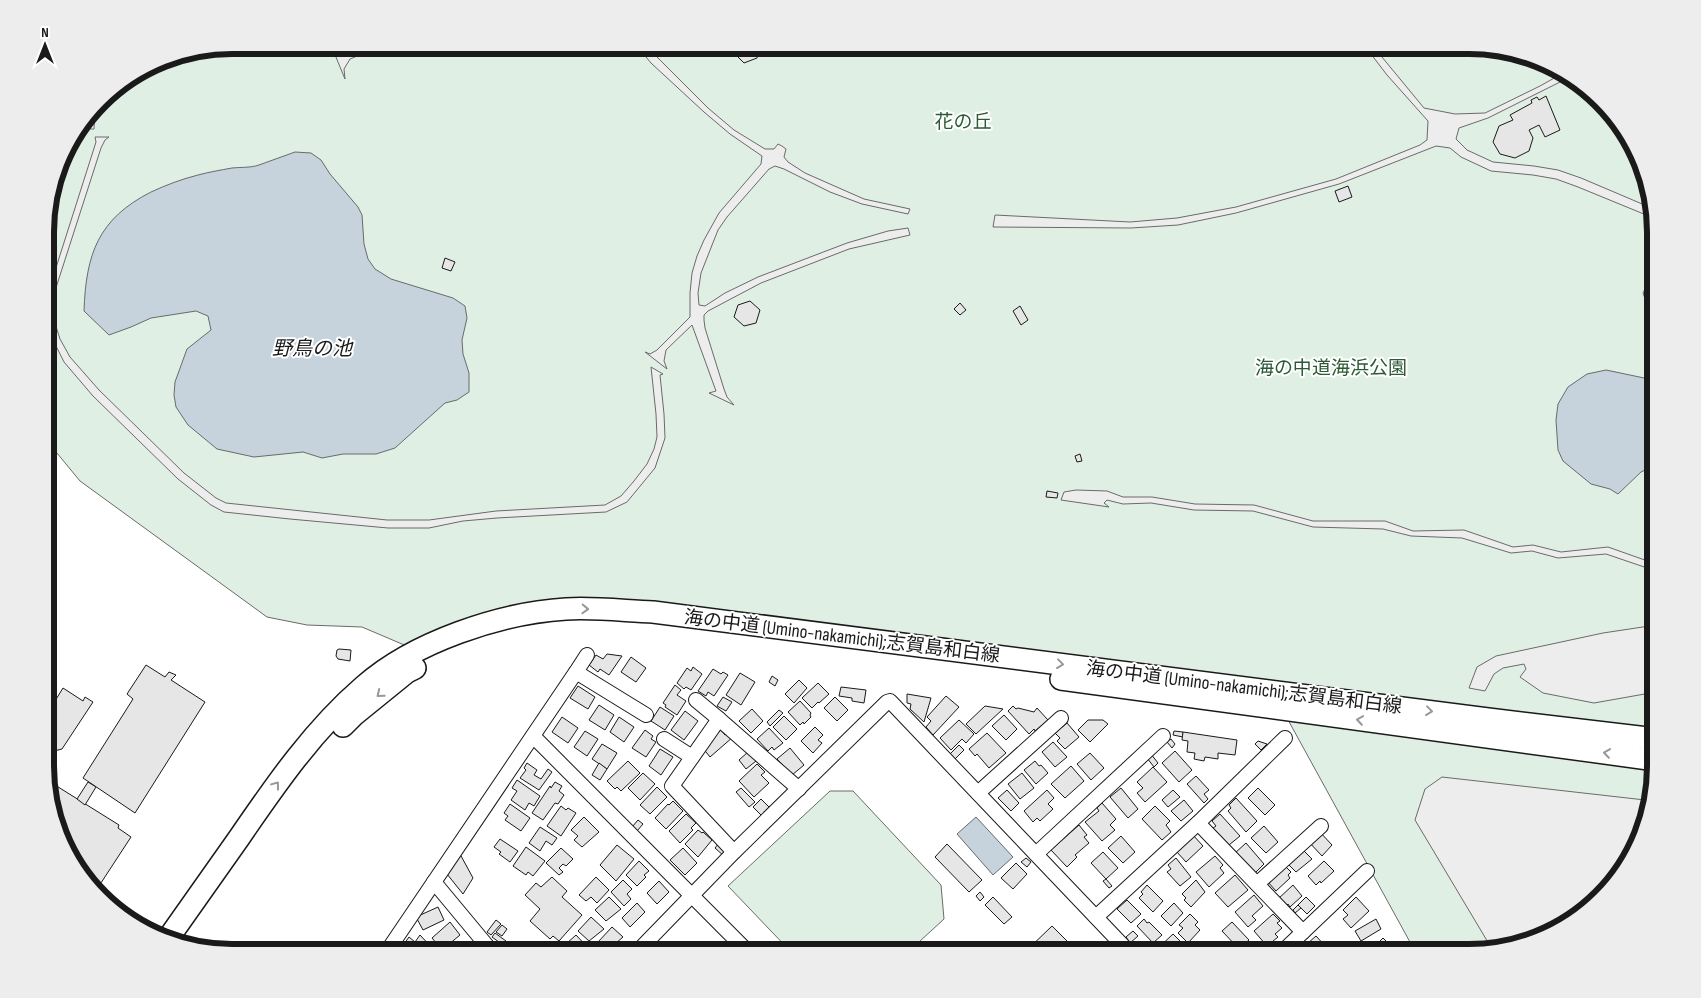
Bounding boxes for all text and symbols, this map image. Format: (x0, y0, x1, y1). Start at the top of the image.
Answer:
north arrow (20, 20, 70, 70)
text: N (41, 24, 49, 41)
park label: 花の丘 (934, 111, 992, 134)
water label: 野鳥の池 (272, 337, 354, 361)
park label: 海の中道海浜公園 (1255, 357, 1407, 380)
one-way arrow (582, 604, 590, 615)
street label: 海の中道 (Umino-nakamichi);志賀島和白線 (683, 606, 1001, 668)
street label: 海の中道 (Umino-nakamichi);志賀島和白線 (1085, 657, 1403, 719)
one-way arrow (1055, 659, 1064, 669)
one-way arrow (376, 688, 385, 697)
one-way arrow (1425, 706, 1433, 716)
one-way arrow (1355, 715, 1363, 726)
one-way arrow (1603, 748, 1612, 758)
one-way arrow (270, 782, 278, 791)

